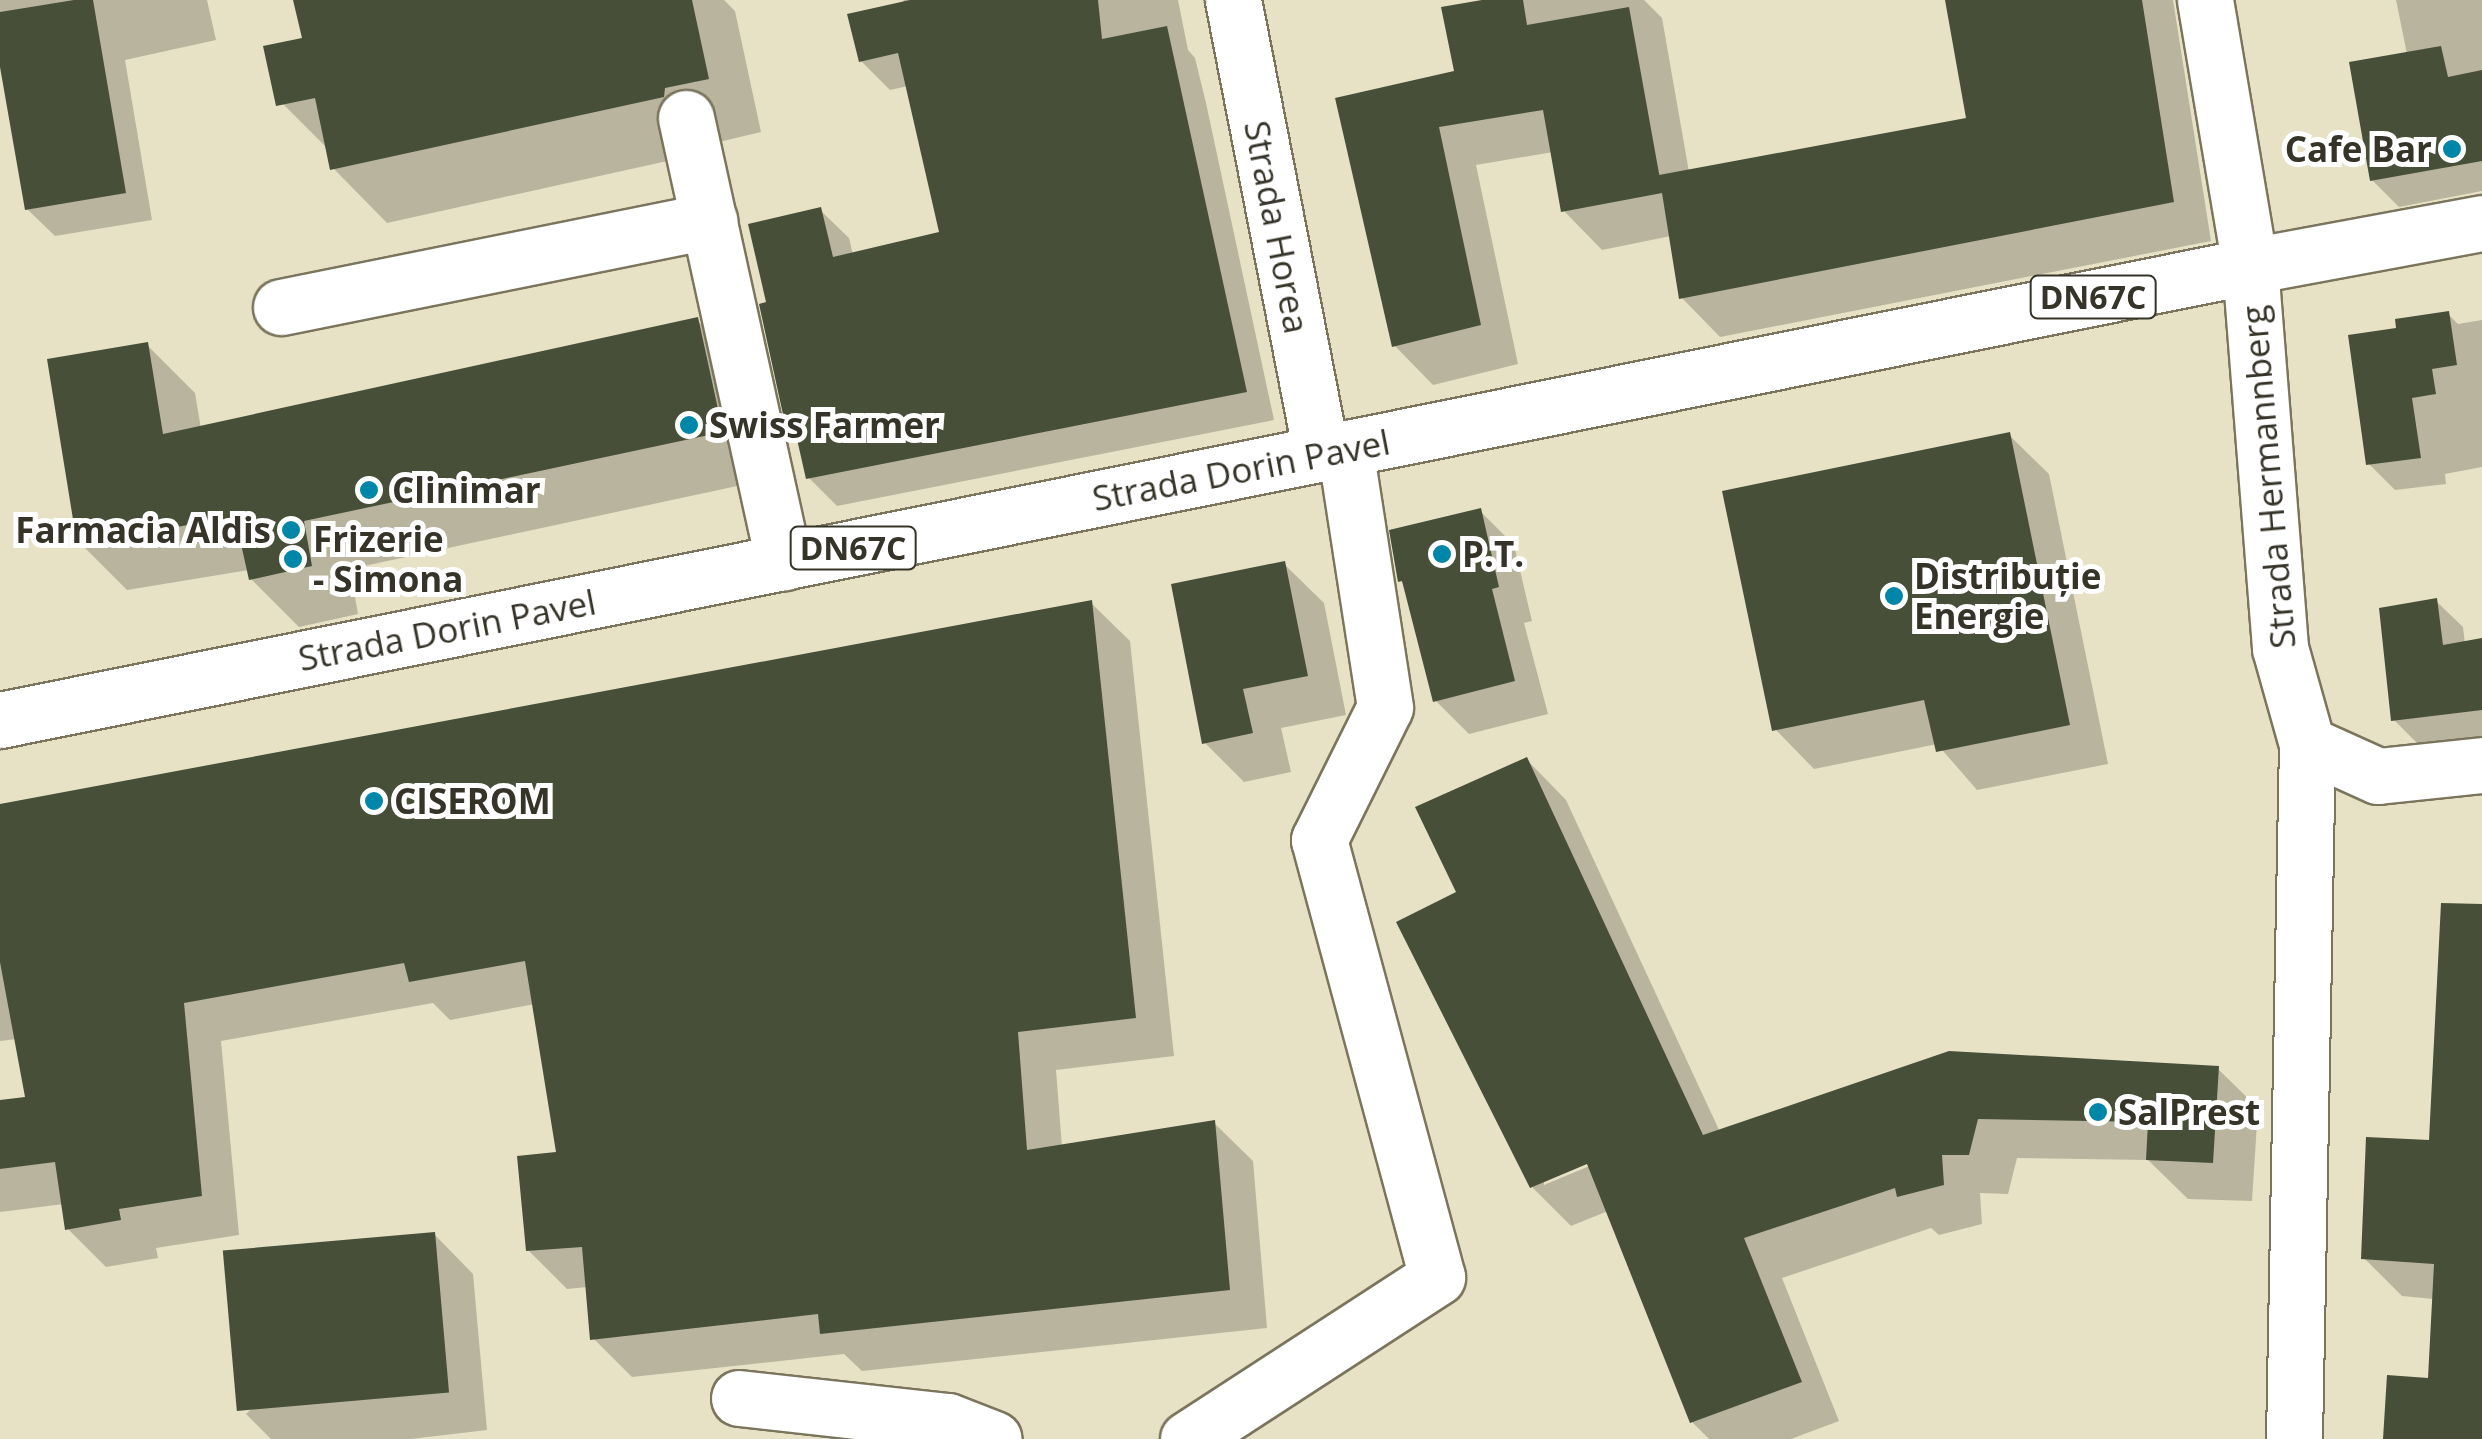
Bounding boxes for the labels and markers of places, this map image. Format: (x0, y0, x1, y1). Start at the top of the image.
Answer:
place label: Cafe Bar (2285, 128, 2432, 170)
marker: Cafe Bar (2441, 138, 2463, 160)
place label: Swiss Farmer (709, 404, 940, 446)
marker: Swiss Farmer (678, 414, 700, 436)
place label: Clinimar (392, 469, 541, 511)
marker: Clinimar (356, 477, 382, 503)
place label: Farmacia Aldis (15, 509, 271, 551)
place label: Frizerie - Simona (313, 518, 463, 600)
marker: Farmacia Aldis (280, 519, 302, 541)
place label: P.T. (1462, 533, 1524, 575)
marker: P.T. (1431, 543, 1453, 565)
marker: Frizerie - Simona (282, 548, 304, 570)
place label: Distribuție Energie (1914, 555, 2101, 637)
marker: Distribuție Energie (1883, 585, 1905, 607)
place label: CISEROM (394, 780, 551, 822)
marker: CISEROM (363, 790, 385, 812)
place label: SalPrest (2118, 1091, 2260, 1133)
marker: SalPrest (2087, 1101, 2109, 1123)

